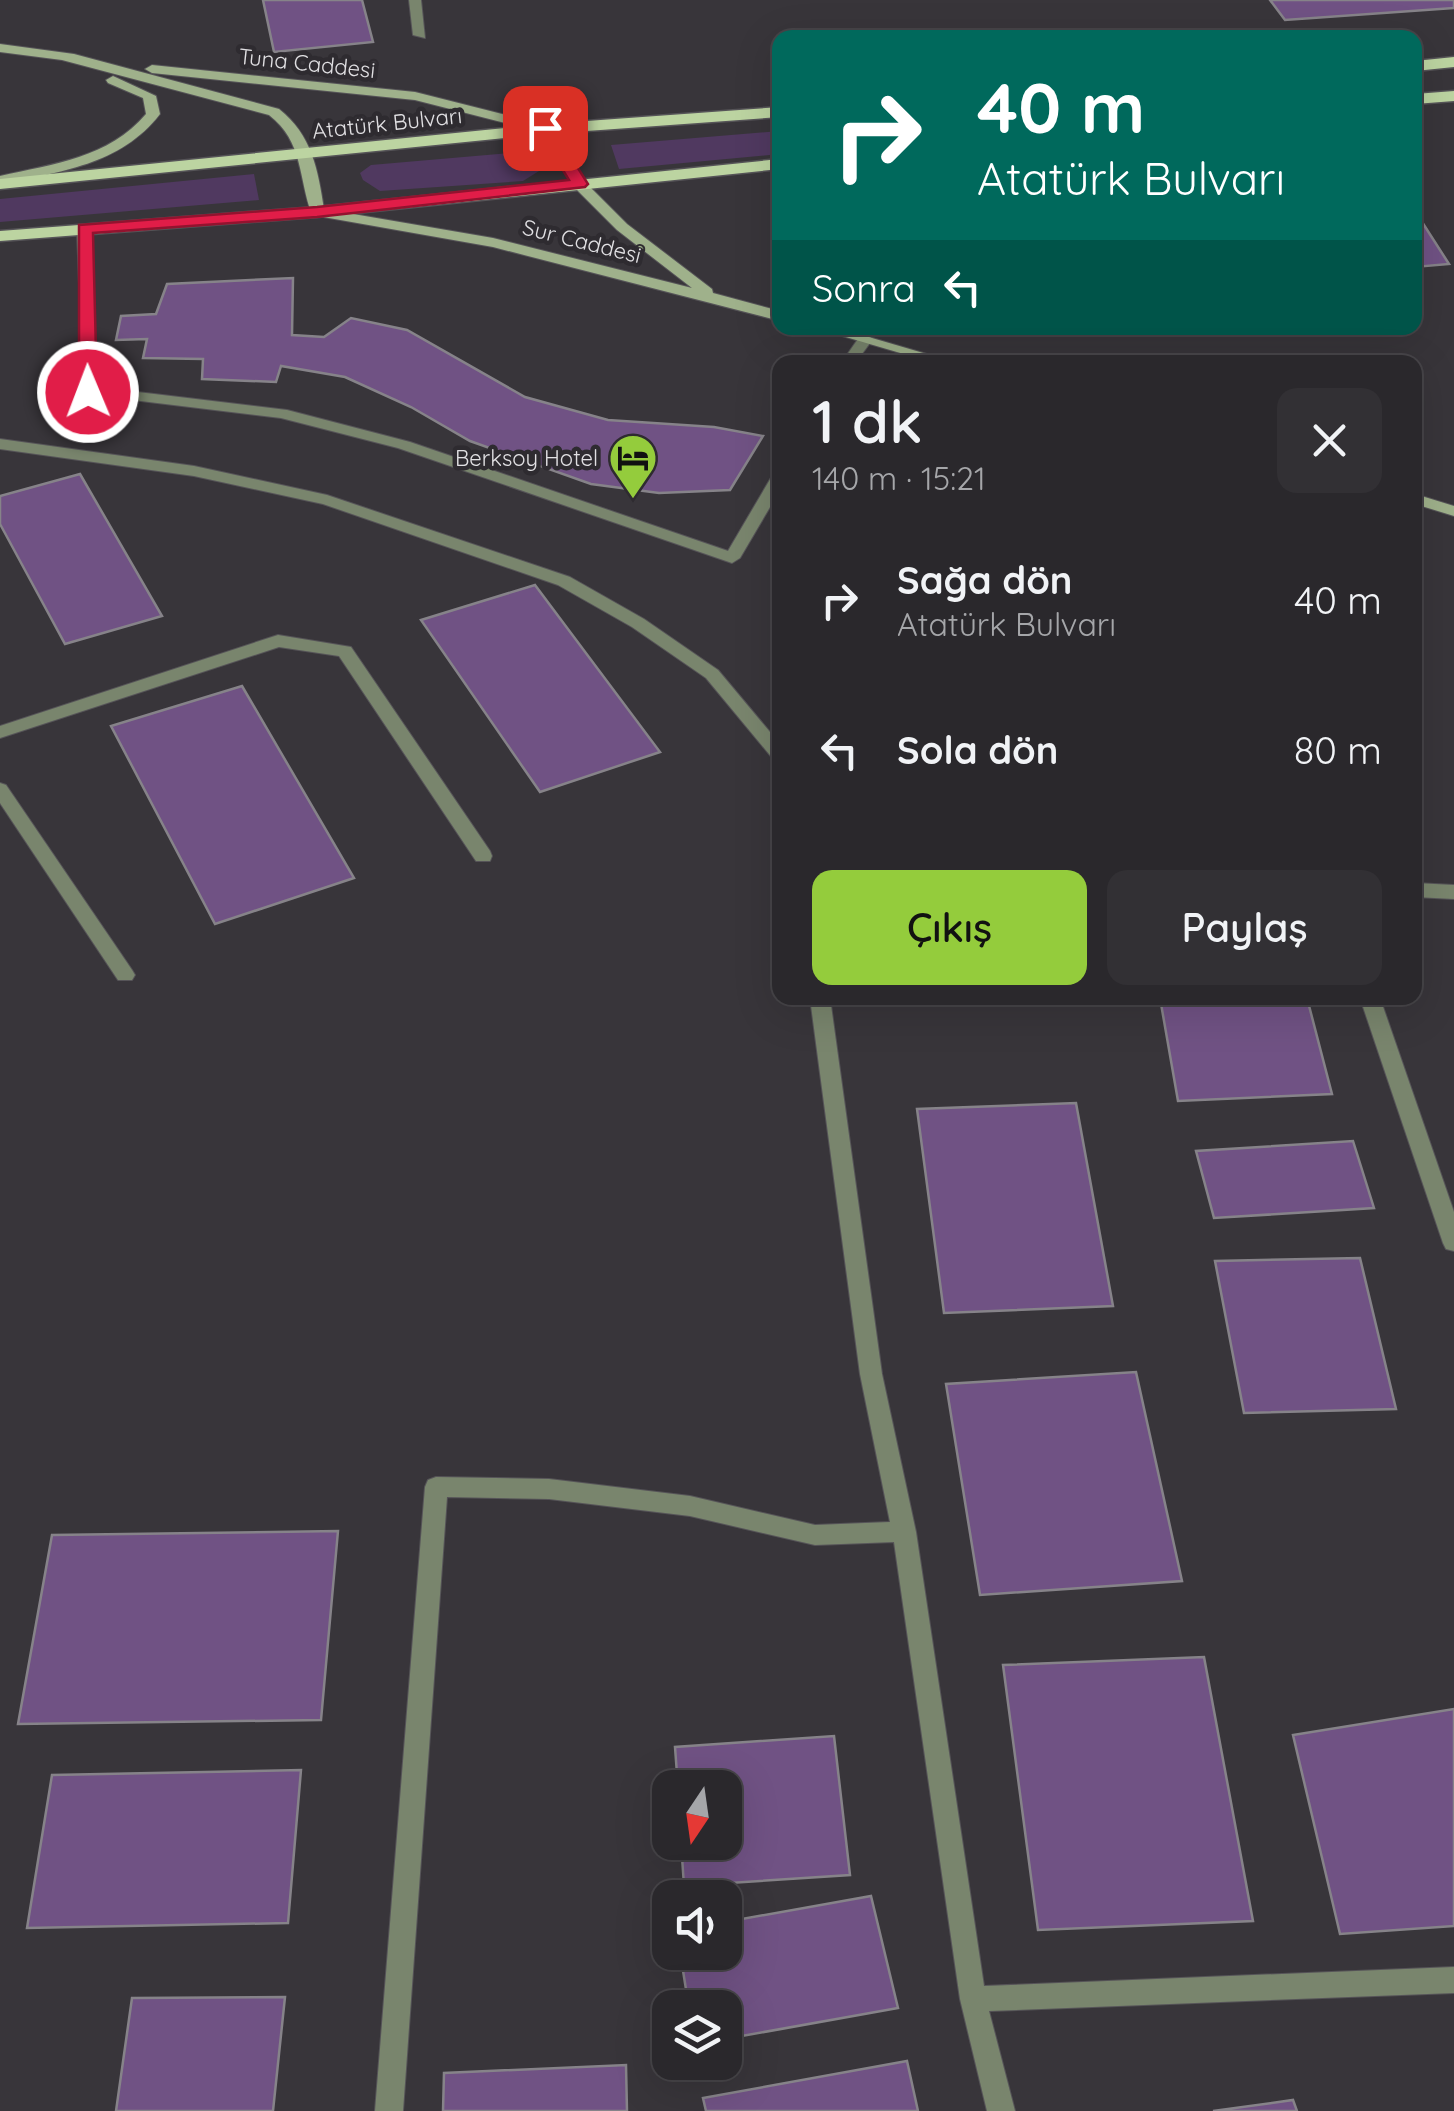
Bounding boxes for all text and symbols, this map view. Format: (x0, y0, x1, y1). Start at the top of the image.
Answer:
street label: Tuna Caddesi (237, 42, 377, 84)
text: 40 m (977, 63, 1145, 151)
icon: right (812, 70, 942, 200)
pin (503, 86, 588, 171)
street label: Atatürk Bulvarı (311, 101, 463, 145)
icon: arrive (518, 101, 573, 156)
text: Atatürk Bulvarı (977, 150, 1285, 206)
street label: Sur Caddesi (520, 213, 644, 269)
icon: left (935, 260, 990, 315)
text: Sonra (812, 264, 915, 312)
position arrow (36, 340, 140, 444)
text: 1 dk (812, 383, 922, 458)
button: close (1277, 388, 1382, 493)
hotel icon: Berksoy Hotel (607, 432, 659, 500)
place label: Berksoy Hotel (455, 444, 598, 472)
text: 140 m · 15:21 (812, 458, 986, 498)
text: Sağa dön (897, 556, 1073, 604)
icon: right (812, 573, 867, 628)
text: 40 m (1294, 576, 1382, 624)
text: Atatürk Bulvarı (897, 604, 1116, 644)
icon: left (812, 723, 867, 778)
text: Sola dön (897, 726, 1058, 774)
text: 80 m (1294, 726, 1382, 774)
button: Çıkış (812, 870, 1087, 985)
button: Paylaş (1107, 870, 1382, 985)
north arrow (652, 1770, 742, 1860)
map controls (652, 1770, 742, 2080)
button: sound (652, 1880, 742, 1970)
button: layers (652, 1990, 742, 2080)

